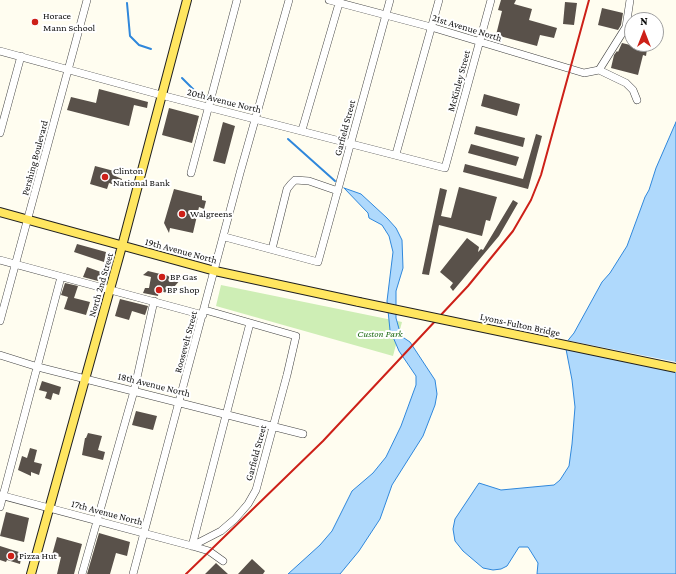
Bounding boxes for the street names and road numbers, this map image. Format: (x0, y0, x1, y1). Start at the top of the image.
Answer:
street label: 21st Avenue North (431, 12, 503, 44)
street label: McKinley Street (445, 49, 473, 113)
street label: 20th Avenue North (186, 86, 262, 116)
street label: Garfield Street (332, 99, 358, 157)
street label: Pershing Boulevard (19, 119, 51, 197)
street label: 19th Avenue North (144, 236, 218, 266)
street label: North 2nd Street (86, 251, 116, 319)
street label: Roosevelt Street (172, 310, 200, 374)
street label: Lyons-Fulton Bridge (479, 311, 561, 339)
street label: 18th Avenue North (117, 370, 191, 400)
street label: Garfield Street (243, 424, 269, 482)
street label: 17th Avenue North (70, 498, 144, 528)

